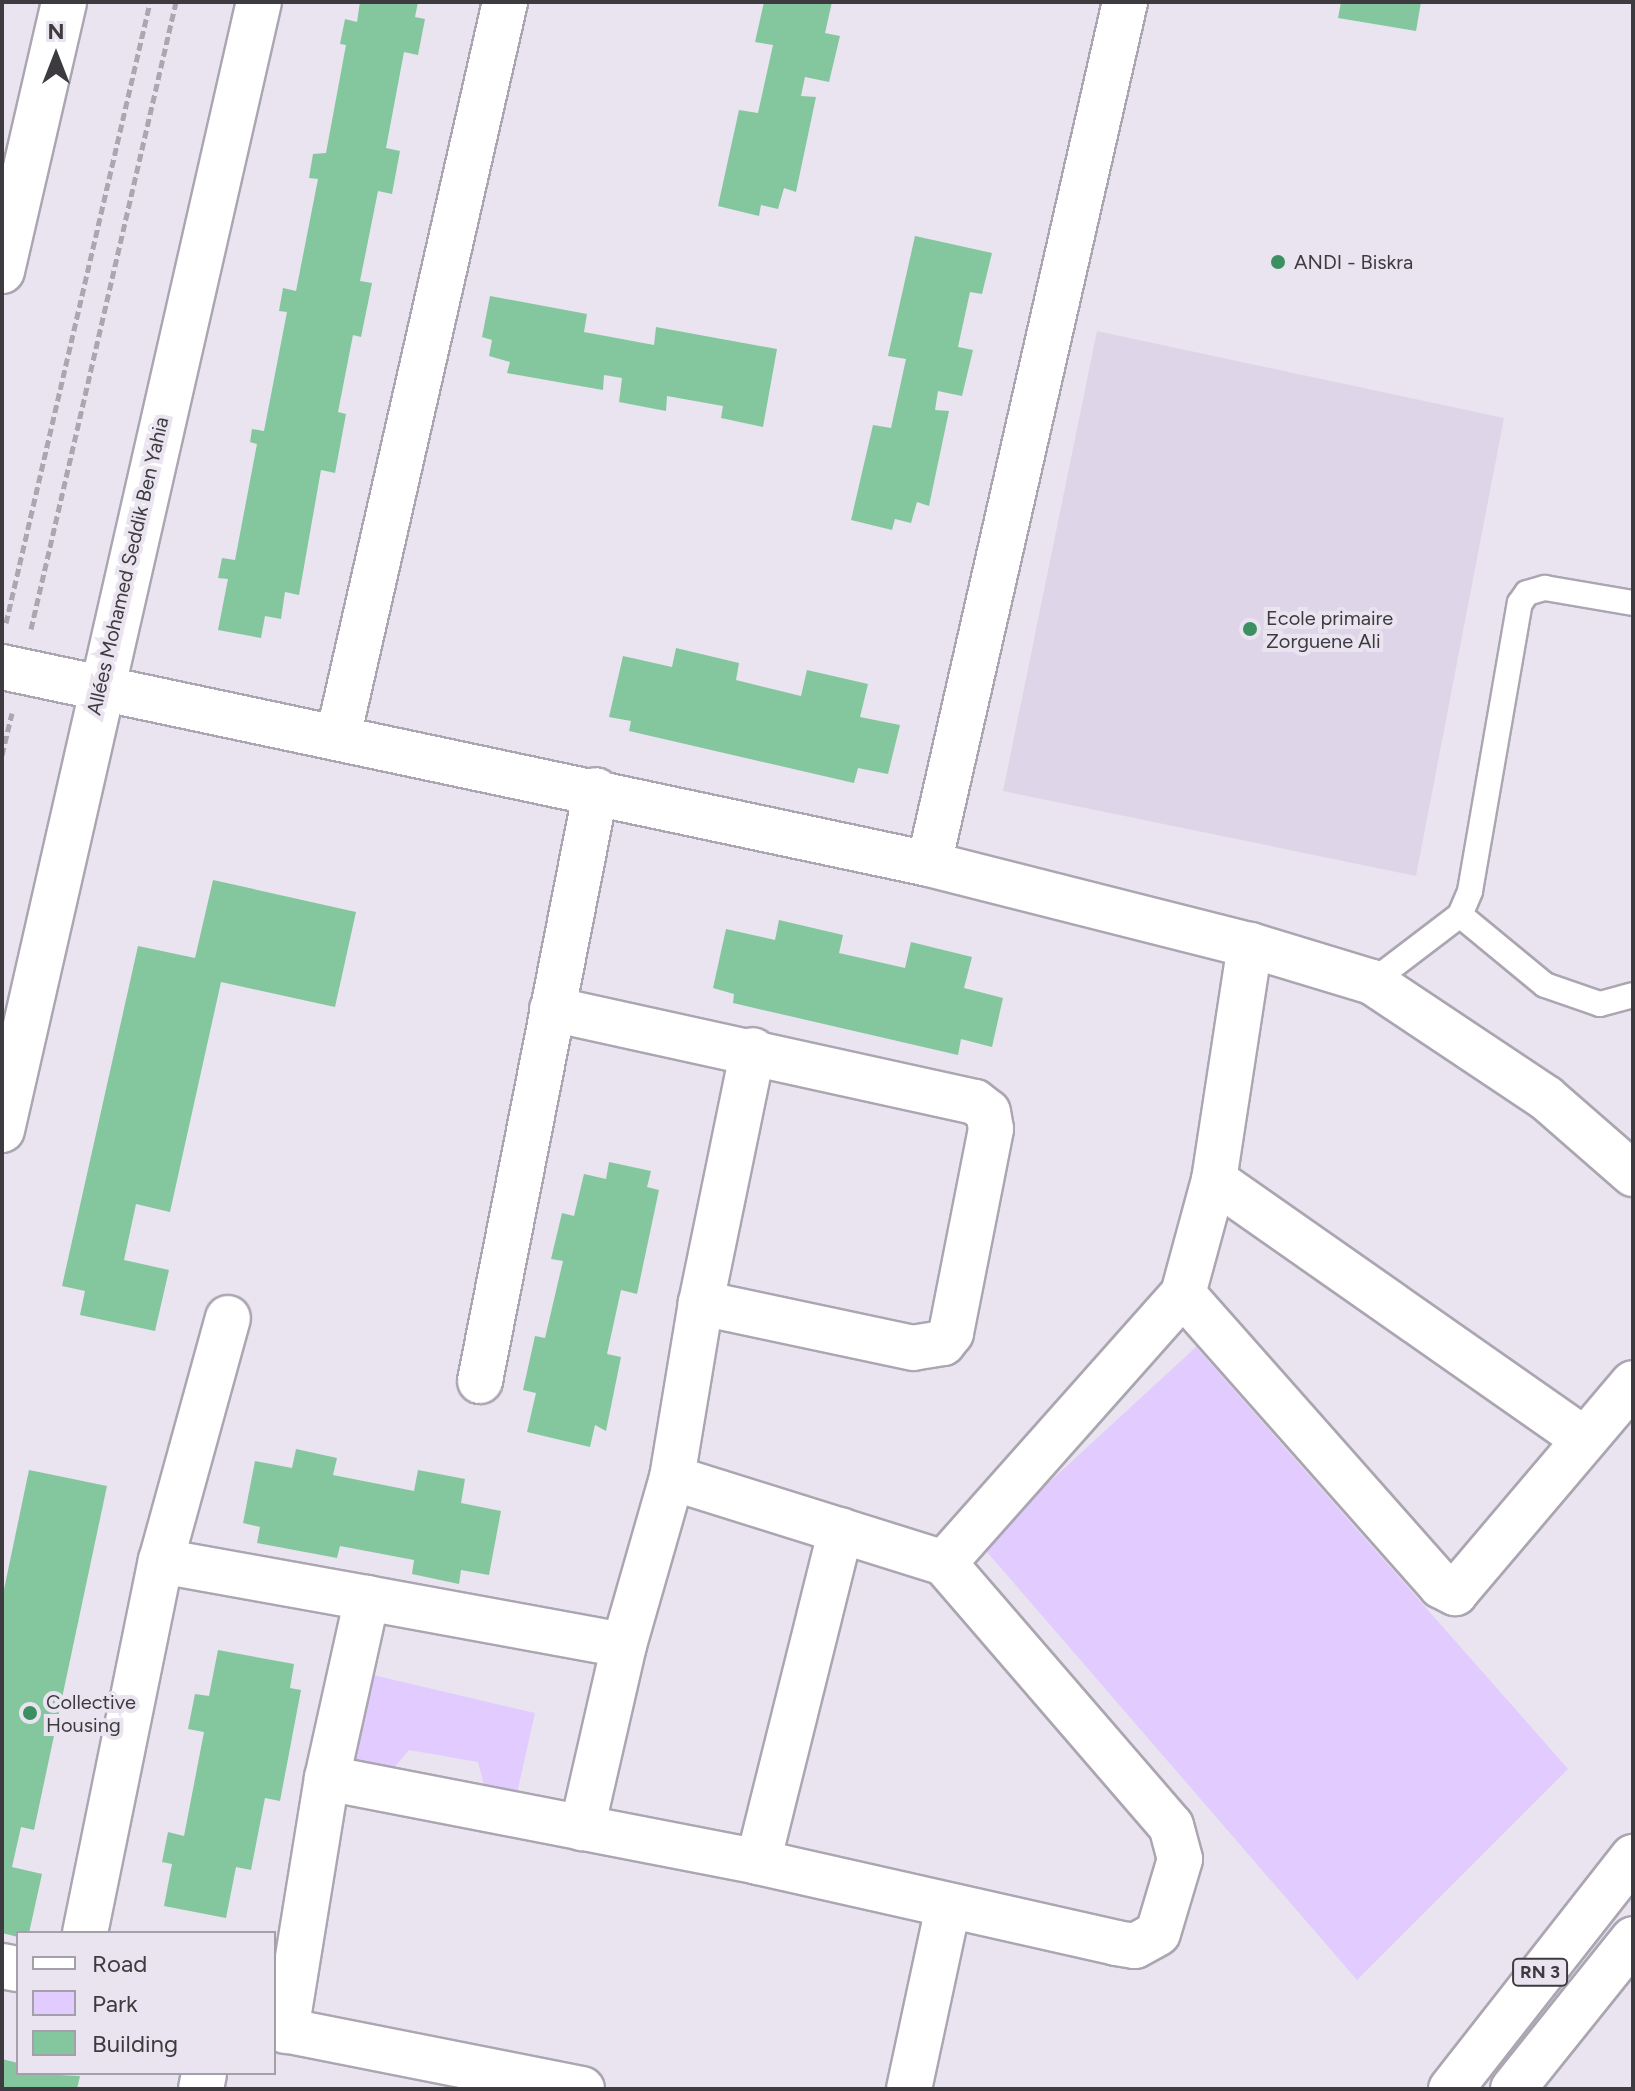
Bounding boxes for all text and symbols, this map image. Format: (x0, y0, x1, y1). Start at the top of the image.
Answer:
north arrow (16, 16, 96, 96)
text: N (47, 18, 65, 45)
place label: ANDI - Biskra (1294, 250, 1413, 274)
marker: ANDI - Biskra (1269, 253, 1287, 271)
street label: Allées Mohamed Seddik Ben Yahia (82, 415, 174, 717)
place label: Ecole primaire Zorguene Ali (1266, 606, 1393, 653)
marker: Ecole primaire Zorguene Ali (1241, 620, 1259, 638)
place label: Collective Housing (46, 1690, 136, 1737)
marker: Collective Housing (21, 1704, 39, 1722)
legend (16, 1931, 276, 2075)
text: Road (92, 1949, 147, 1978)
road number: RN 3 (1512, 1958, 1568, 1986)
text: Park (92, 1989, 138, 2018)
text: Building (92, 2029, 178, 2058)

